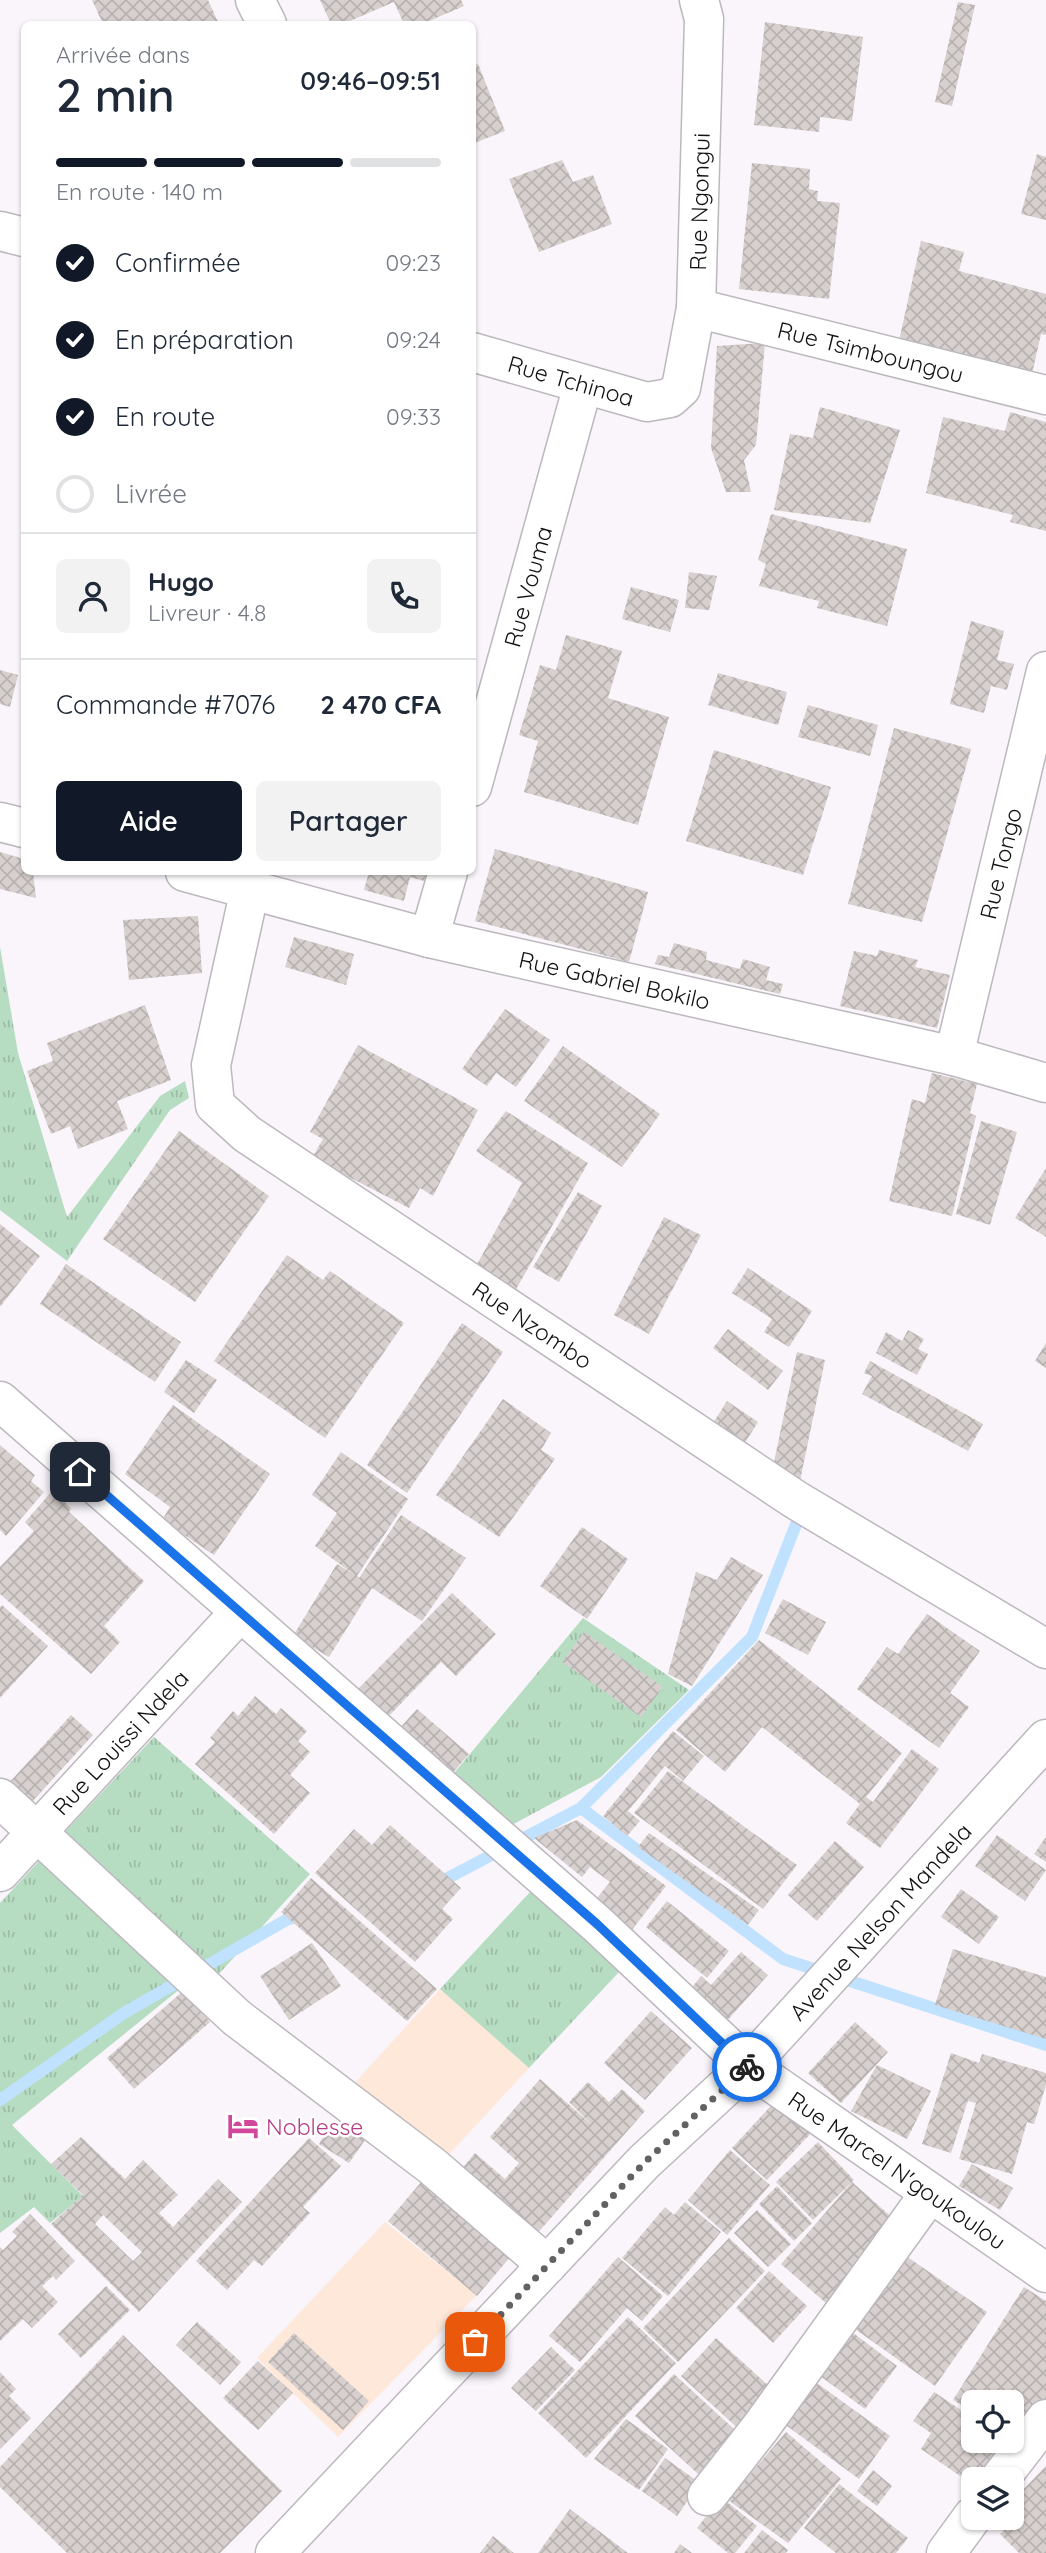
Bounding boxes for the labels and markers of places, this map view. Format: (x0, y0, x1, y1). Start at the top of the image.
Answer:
pin (50, 1442, 110, 1502)
hotel icon: Noblesse (226, 2109, 260, 2143)
place label: Noblesse (266, 2112, 363, 2141)
pin (445, 2312, 505, 2372)

